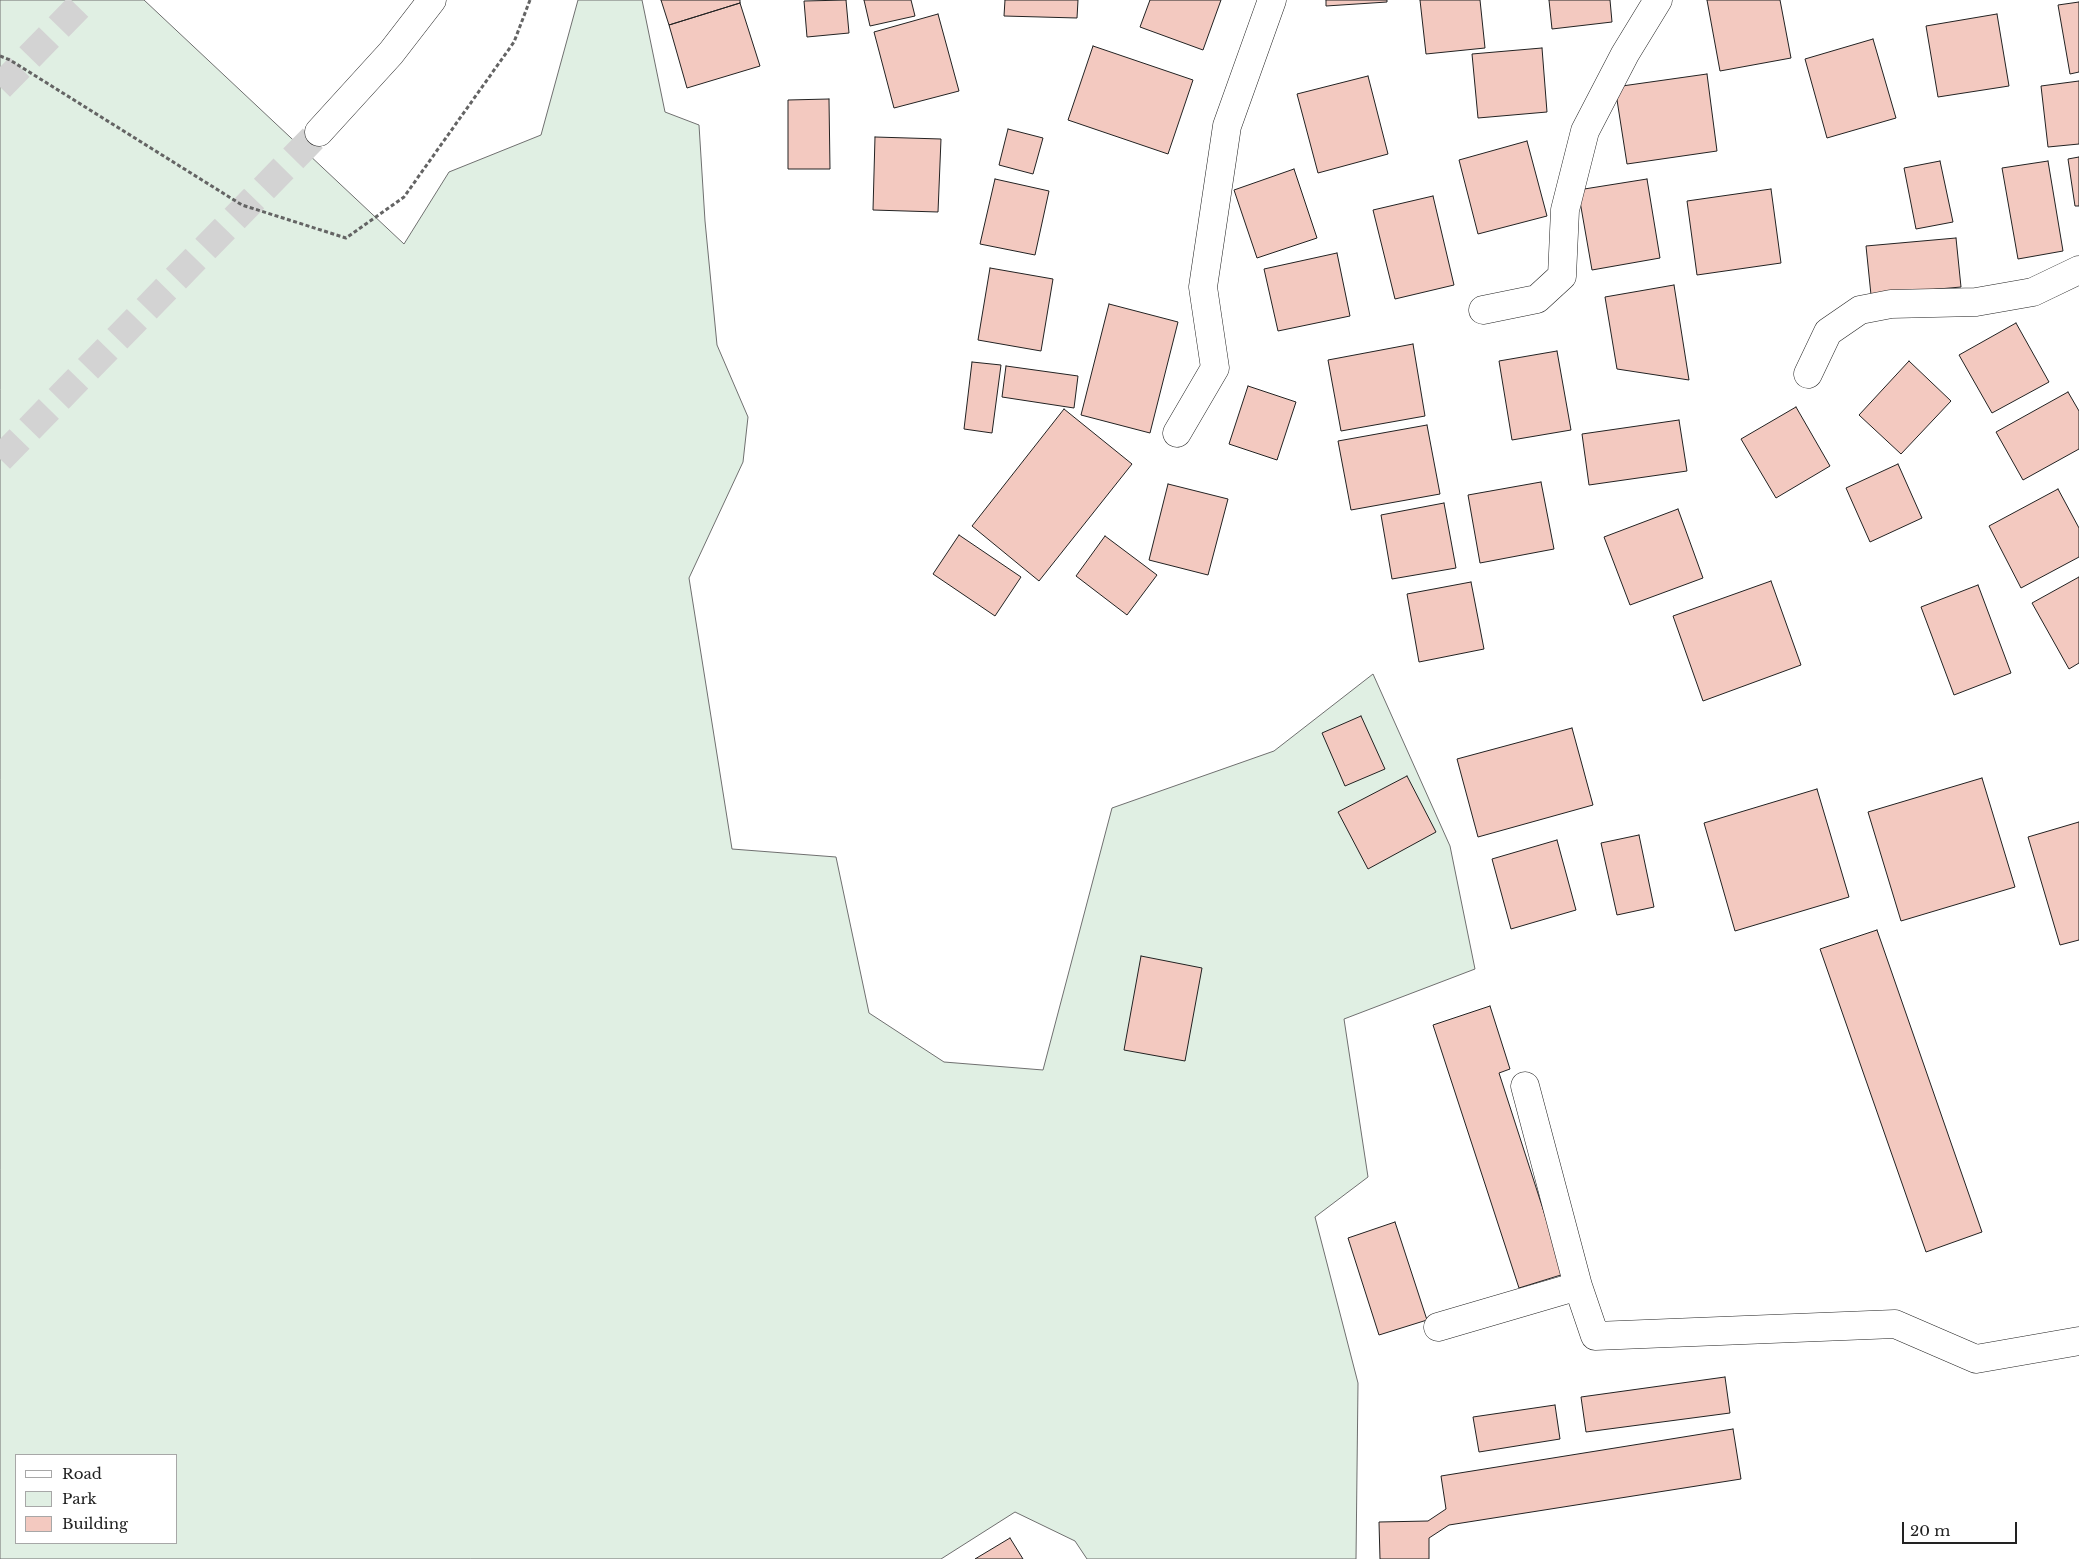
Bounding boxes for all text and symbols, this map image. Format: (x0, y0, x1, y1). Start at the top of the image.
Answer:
legend (15, 1454, 178, 1544)
text: Road (62, 1464, 102, 1483)
text: Park (62, 1489, 97, 1508)
scale bar (1904, 1512, 2019, 1544)
text: Building (62, 1514, 128, 1533)
text: 20 m (1910, 1521, 1950, 1540)

